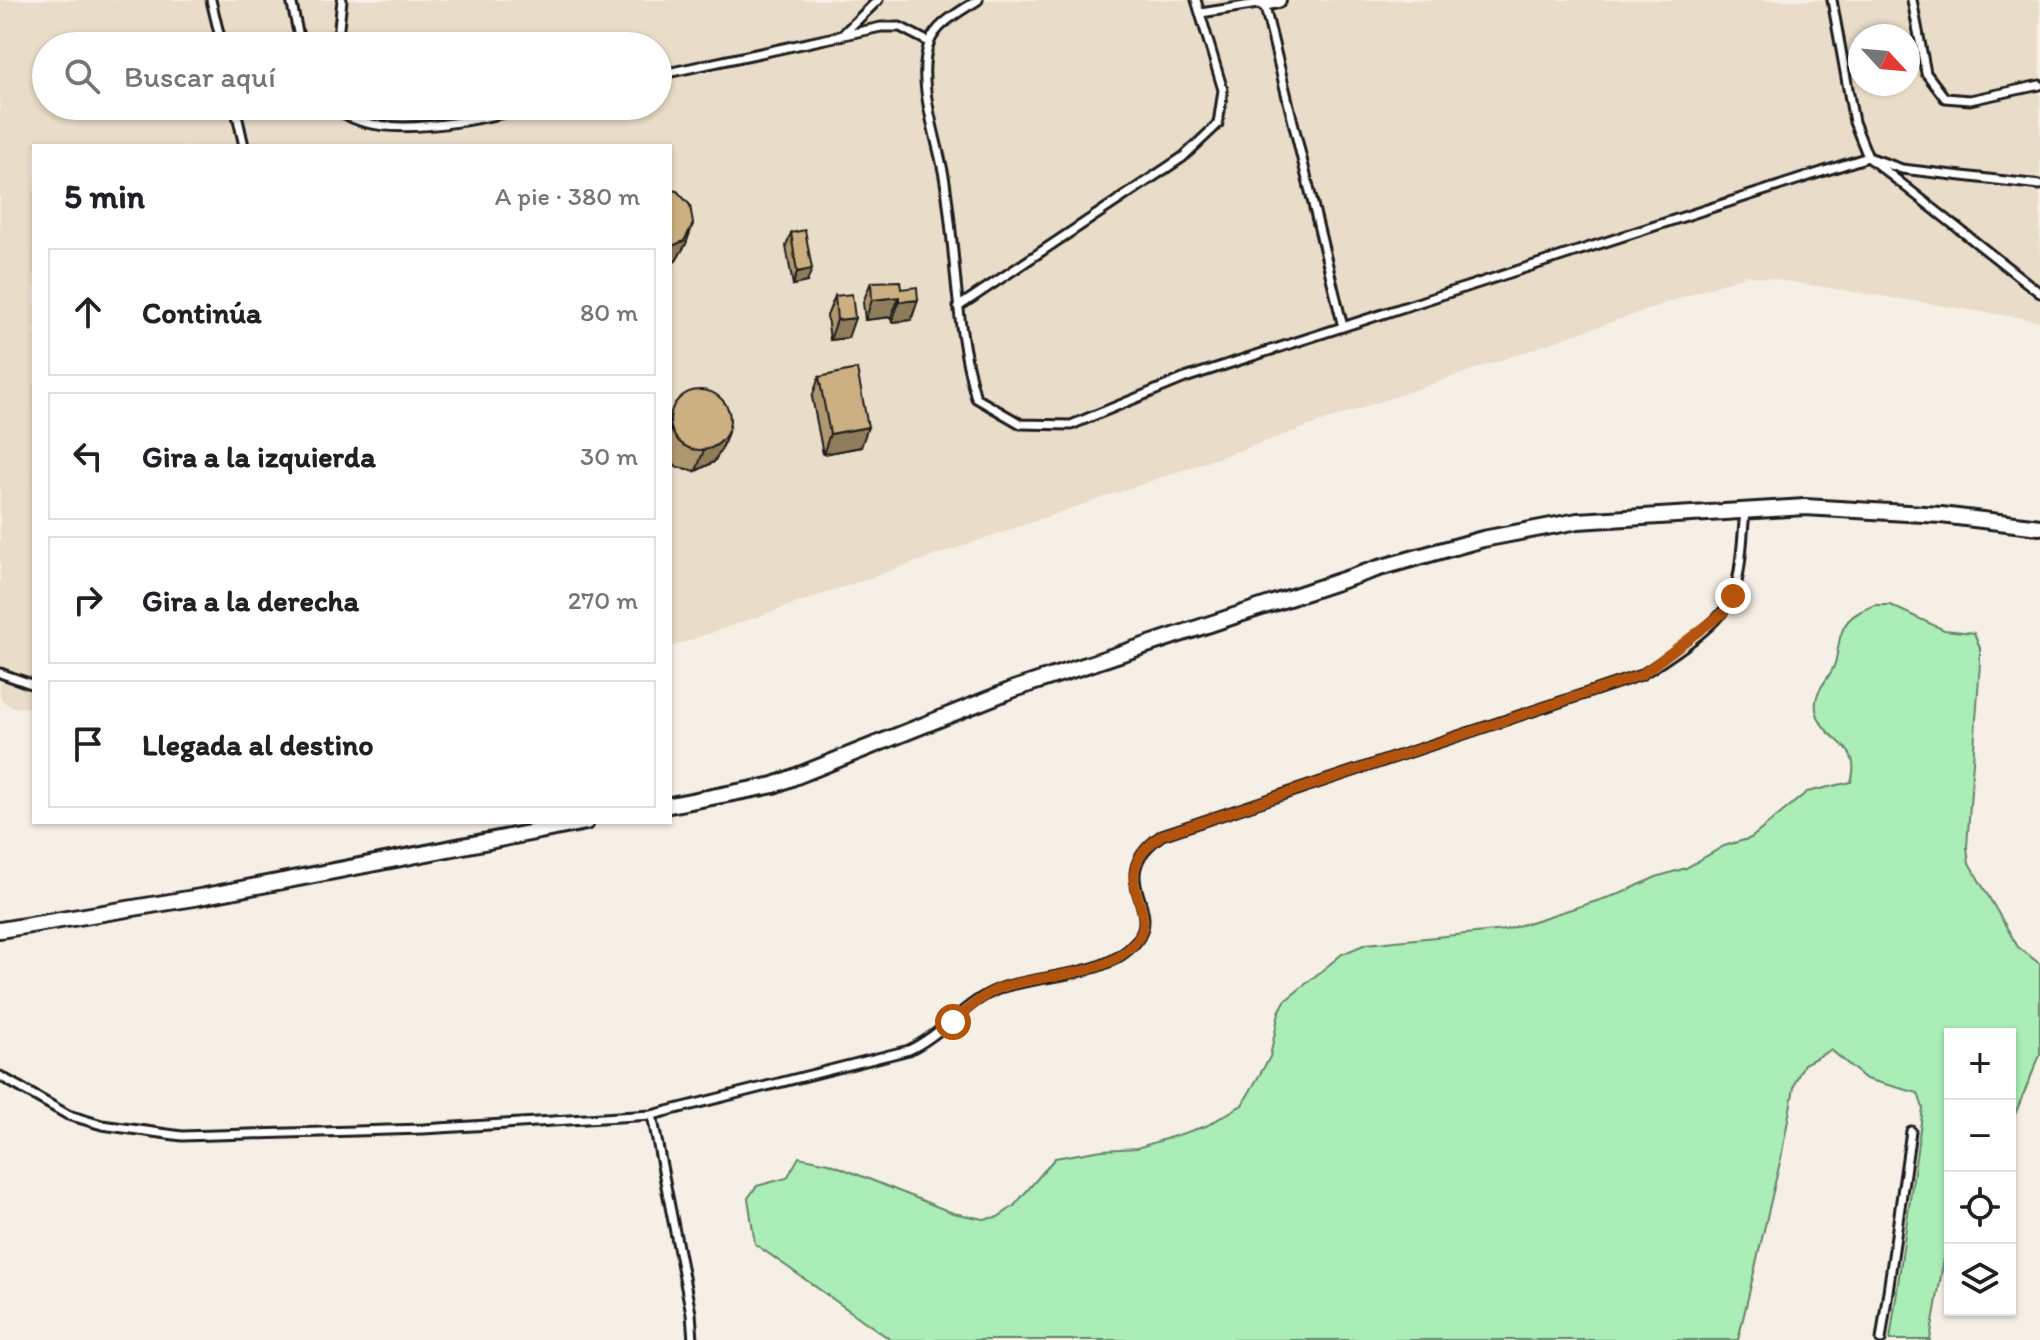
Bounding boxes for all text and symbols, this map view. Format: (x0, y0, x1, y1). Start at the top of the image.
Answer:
north arrow (1848, 24, 1920, 96)
search box (32, 32, 672, 120)
icon: search (60, 54, 104, 98)
text: Buscar aquí (124, 58, 276, 95)
text: 5 min (64, 176, 145, 217)
text: A pie · 380 m (495, 180, 640, 212)
icon: ahead (66, 290, 110, 334)
text: Continúa (142, 294, 262, 331)
text: 80 m (580, 296, 638, 328)
icon: left (66, 434, 110, 478)
text: Gira a la izquierda (142, 438, 376, 475)
text: 30 m (580, 440, 638, 472)
icon: right (66, 578, 110, 622)
route end (1715, 578, 1751, 614)
text: Gira a la derecha (142, 582, 359, 619)
text: 270 m (568, 584, 638, 616)
icon: arrive (66, 722, 110, 766)
text: Llegada al destino (142, 726, 374, 763)
route start (935, 1004, 971, 1040)
map controls (1944, 1028, 2016, 1316)
button: + (1944, 1028, 2016, 1100)
button: − (1944, 1100, 2016, 1172)
button: locate (1944, 1172, 2016, 1244)
button: layers (1944, 1244, 2016, 1316)

